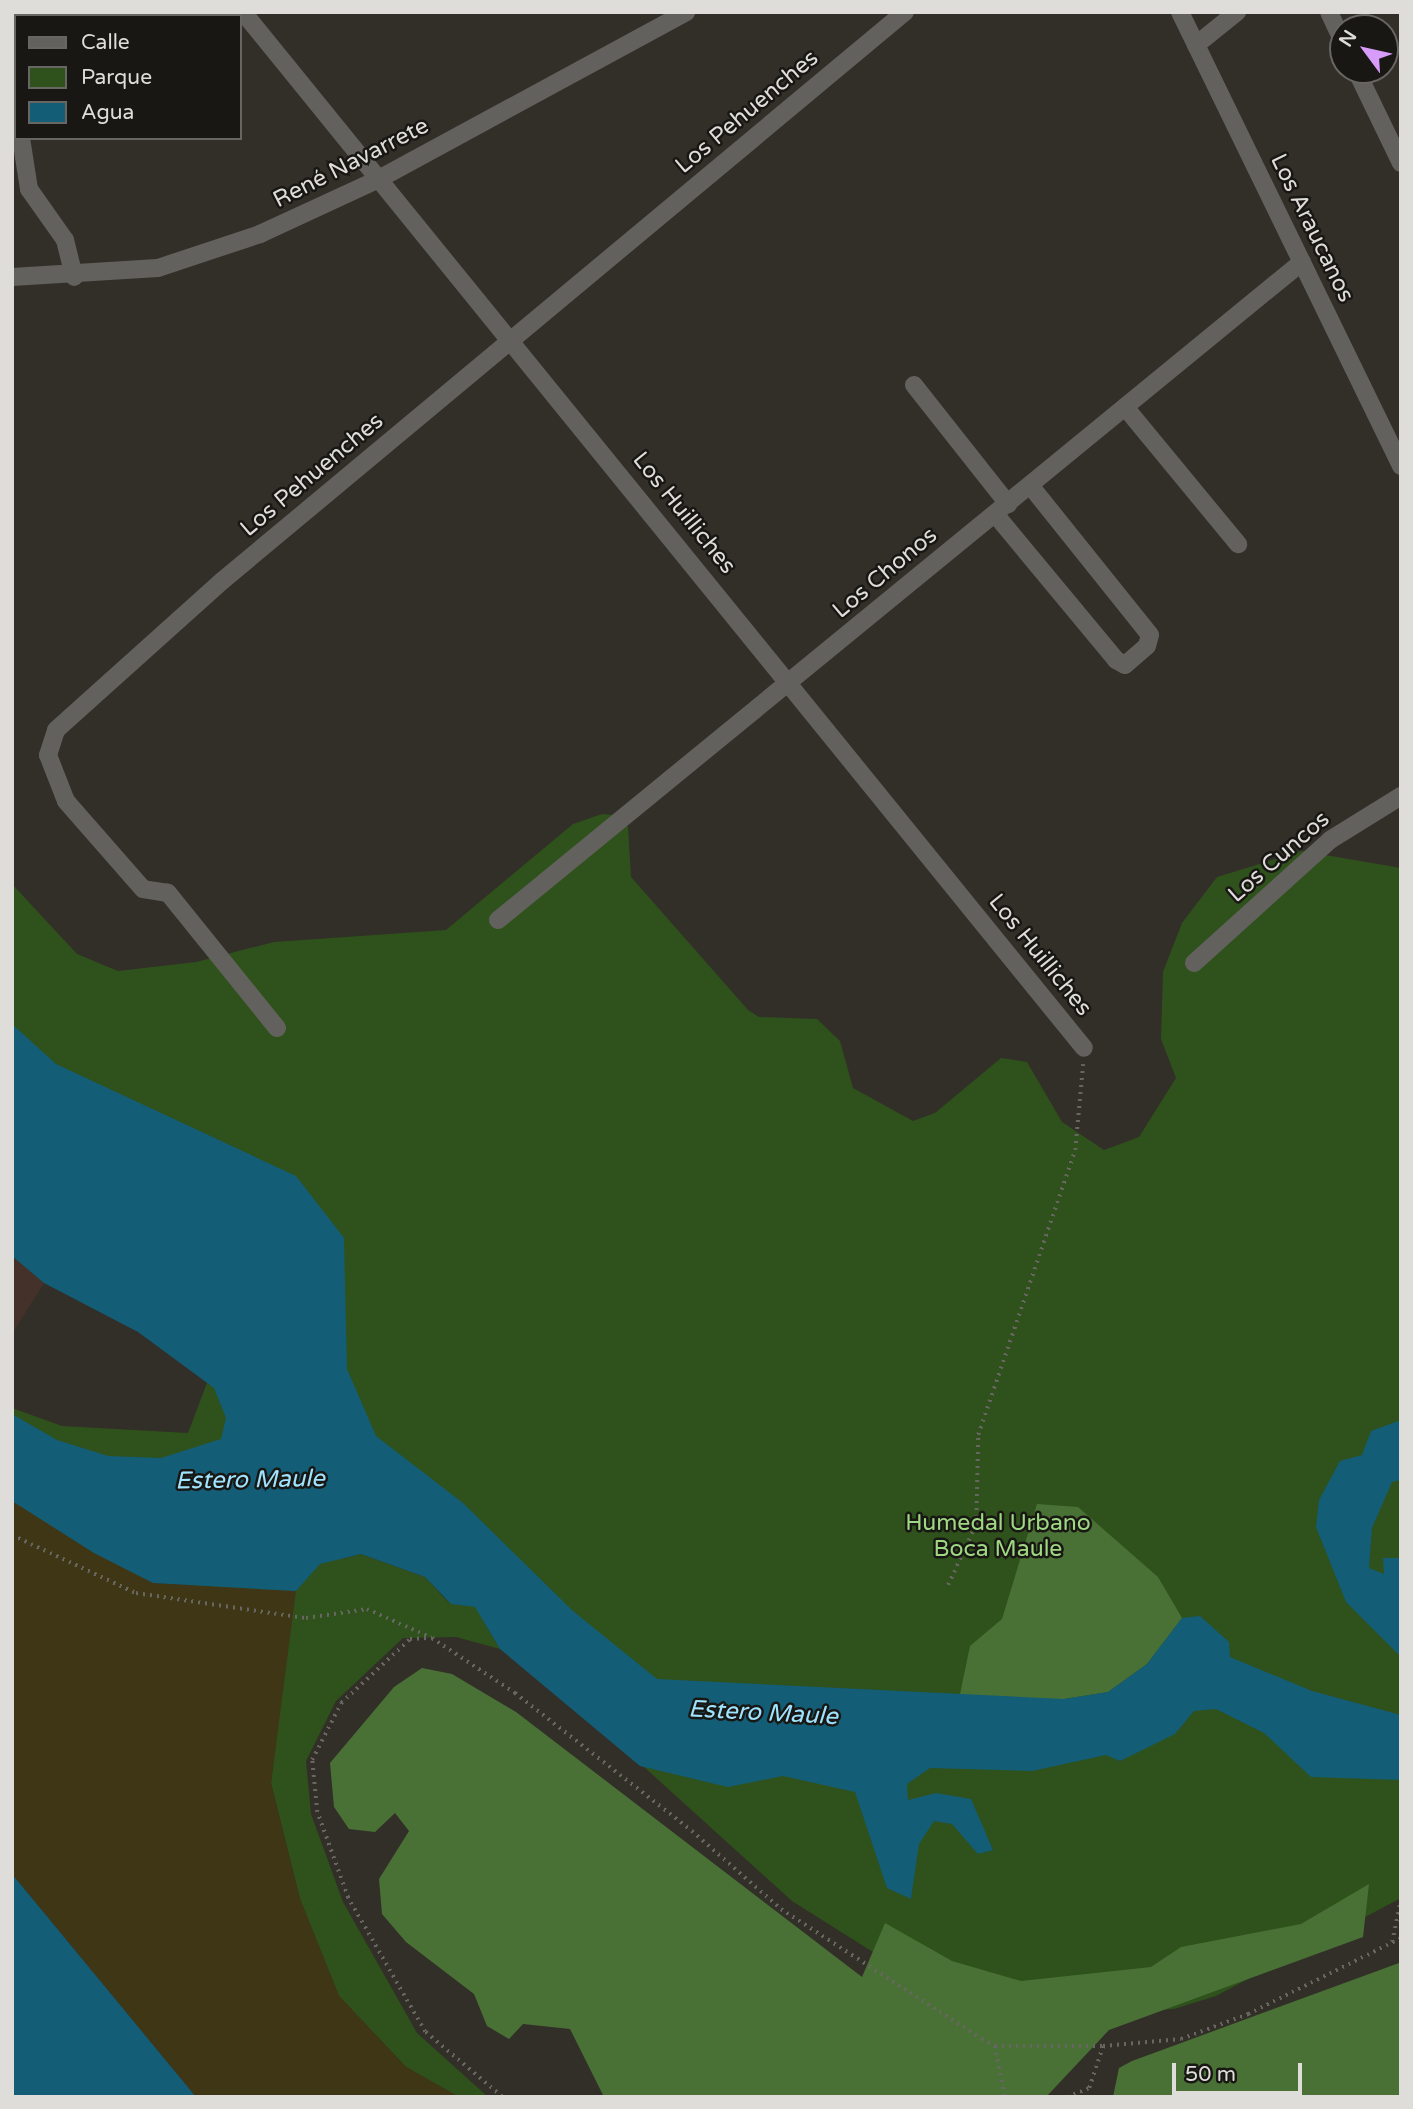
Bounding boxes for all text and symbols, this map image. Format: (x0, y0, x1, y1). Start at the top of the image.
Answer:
legend (14, 14, 242, 140)
north arrow (1329, 14, 1399, 84)
text: N (1335, 26, 1361, 51)
text: Calle (81, 30, 130, 55)
street label: Los Pehuenches (670, 44, 824, 180)
text: Parque (81, 65, 152, 90)
text: Agua (81, 100, 134, 125)
street label: René Navarrete (269, 112, 433, 214)
street label: Los Araucanos (1264, 150, 1360, 306)
street label: Los Pehuenches (235, 407, 389, 543)
street label: Los Huilliches (627, 447, 741, 579)
street label: Los Chonos (827, 522, 943, 624)
street label: Los Cuncos (1223, 806, 1335, 908)
street label: Los Huilliches (983, 889, 1097, 1021)
water label: Estero Maule (175, 1464, 325, 1496)
park label: Humedal Urbano Boca Maule (905, 1509, 1091, 1563)
water label: Estero Maule (688, 1695, 838, 1731)
scale bar (1175, 2050, 1304, 2094)
text: 50 m (1185, 2062, 1236, 2087)

